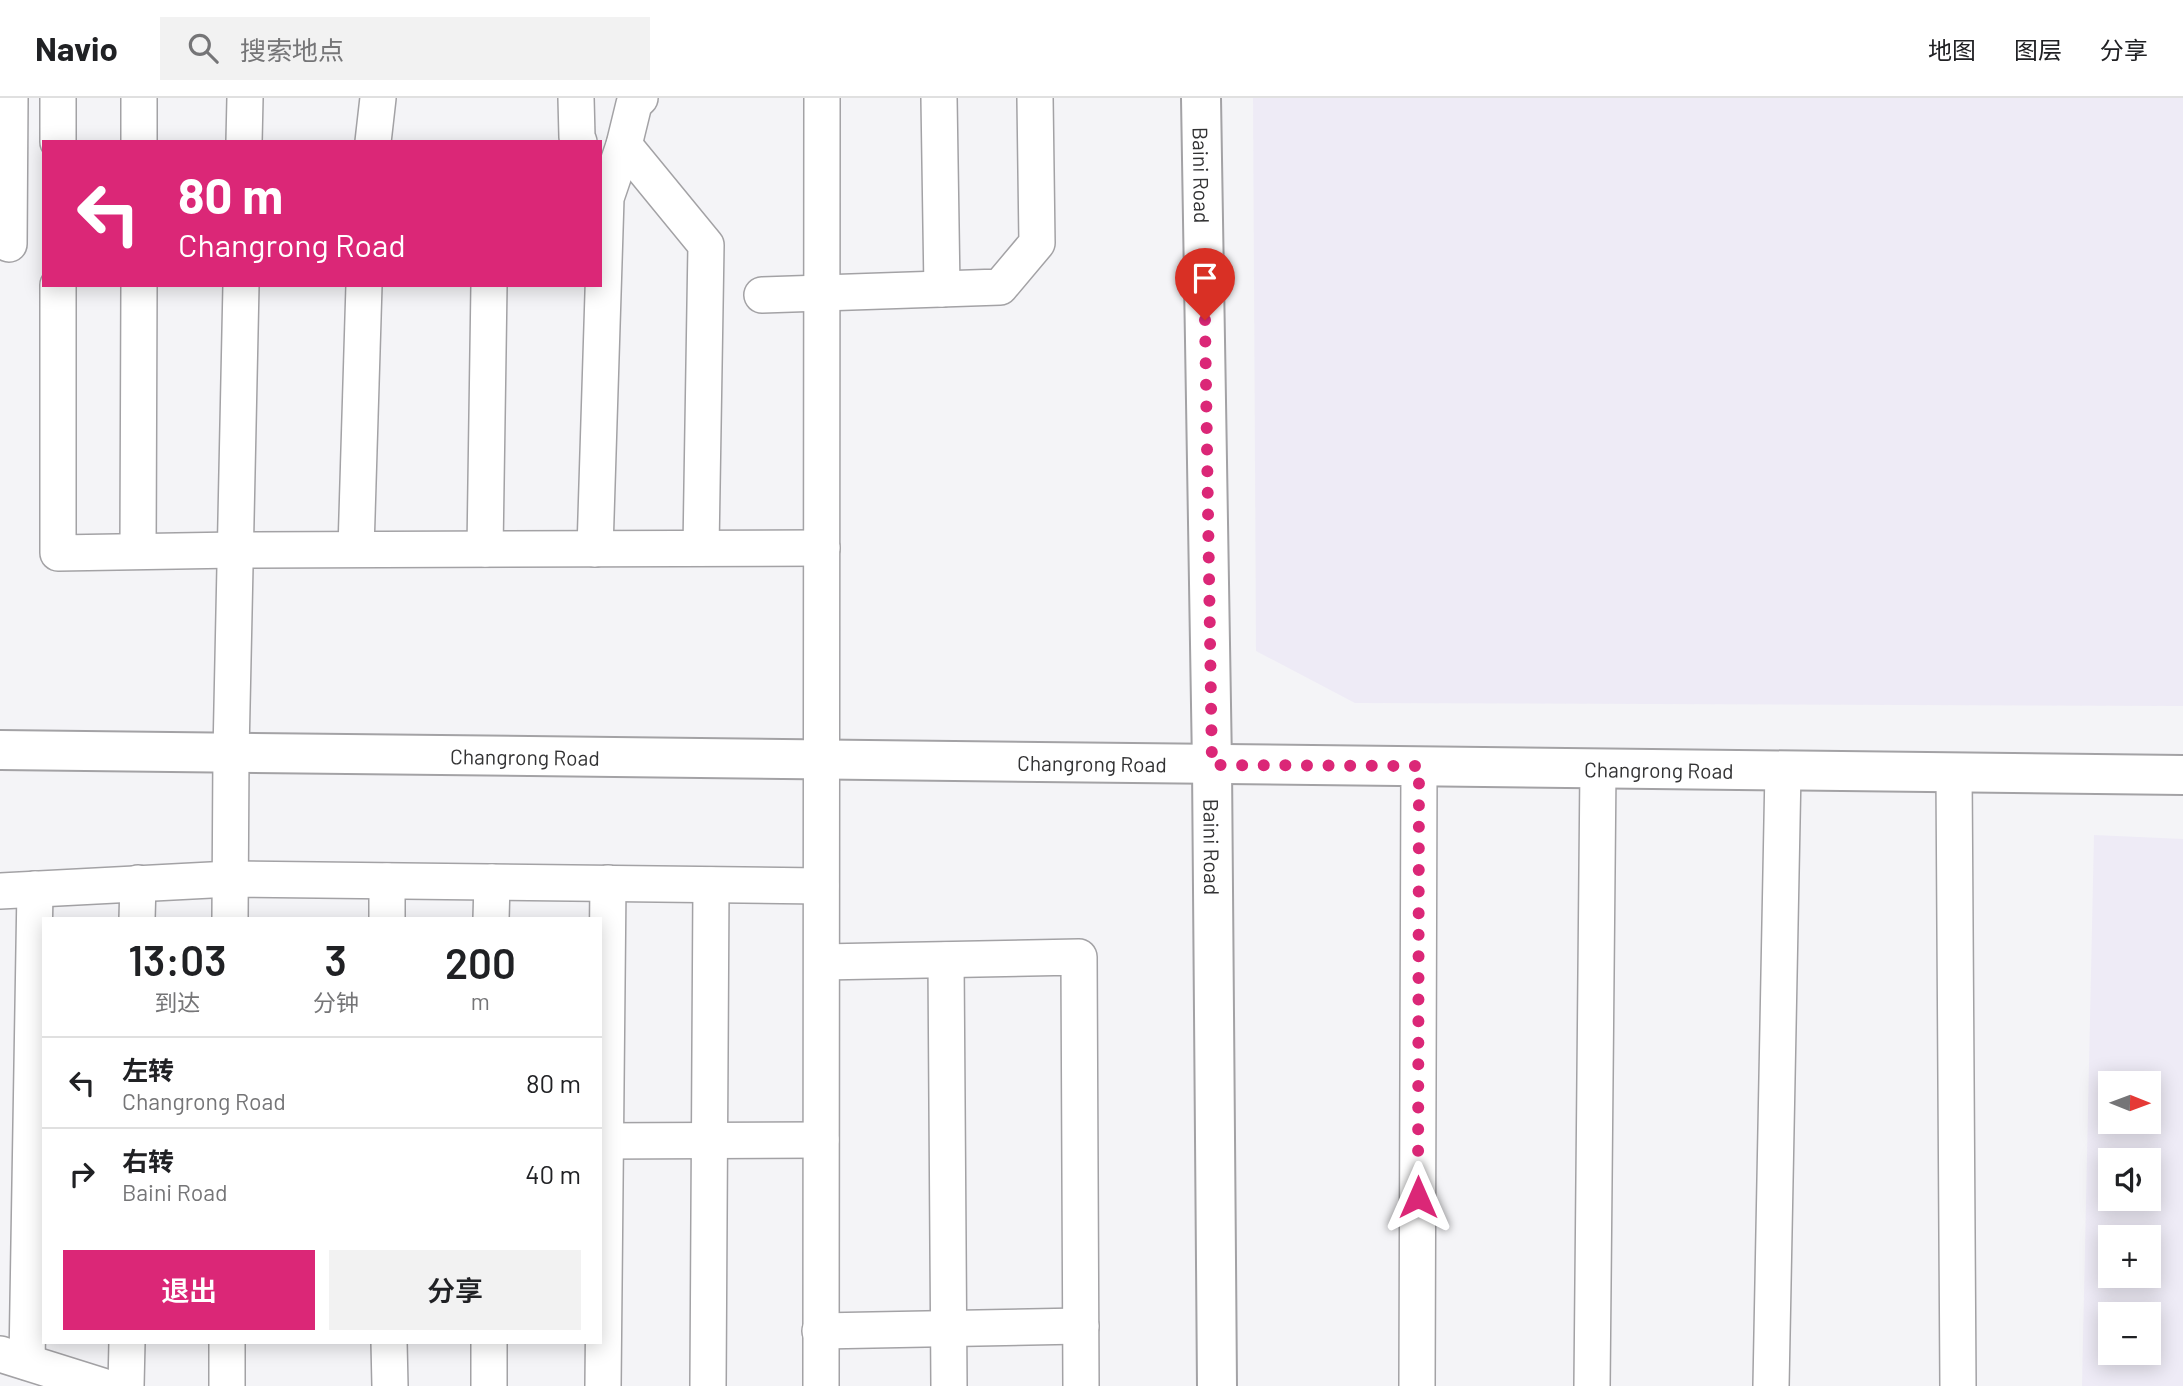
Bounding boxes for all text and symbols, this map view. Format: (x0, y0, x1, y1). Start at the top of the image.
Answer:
search box (160, 17, 650, 80)
text: Navio (35, 28, 118, 68)
icon: search (184, 29, 222, 67)
text: 搜索地点 (240, 34, 344, 65)
text: 地图 (1928, 35, 1976, 64)
text: 图层 (2014, 35, 2062, 64)
text: 分享 (2100, 35, 2148, 64)
street label: Baini Road (1189, 127, 1216, 223)
text: 80 m (178, 165, 283, 224)
icon: left (63, 168, 154, 259)
text: Changrong Road (178, 225, 406, 263)
pin (1175, 248, 1235, 320)
icon: arrive (1186, 259, 1224, 297)
street label: Changrong Road (450, 743, 600, 769)
street label: Changrong Road (1017, 749, 1167, 776)
street label: Changrong Road (1584, 756, 1734, 782)
street label: Baini Road (1200, 799, 1226, 895)
text: 13:03 (128, 934, 226, 984)
text: 3 (325, 934, 347, 984)
text: 200 (445, 937, 516, 987)
text: m (471, 987, 490, 1015)
text: 到达 (154, 988, 200, 1016)
text: 分钟 (313, 988, 359, 1016)
text: 左转 (122, 1054, 174, 1085)
icon: left (63, 1064, 101, 1102)
text: 80 m (526, 1067, 581, 1098)
north arrow (2098, 1071, 2161, 1134)
map controls (2098, 1071, 2161, 1365)
text: Changrong Road (122, 1087, 286, 1115)
text: 右转 (122, 1145, 174, 1176)
button: sound (2098, 1148, 2161, 1211)
icon: right (63, 1155, 101, 1193)
text: 40 m (525, 1158, 581, 1189)
position arrow (1381, 1160, 1455, 1234)
text: Baini Road (122, 1178, 228, 1206)
button: + (2098, 1225, 2161, 1288)
button: 退出 (63, 1250, 315, 1330)
button: 分享 (329, 1250, 581, 1330)
button: − (2098, 1302, 2161, 1365)

